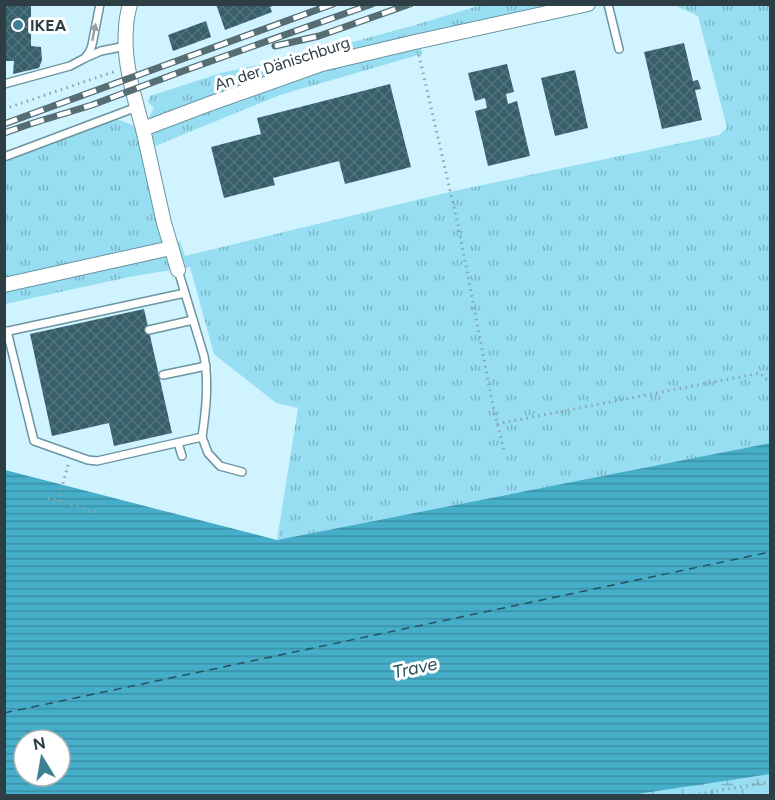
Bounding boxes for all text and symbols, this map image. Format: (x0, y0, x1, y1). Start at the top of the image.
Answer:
place label: IKEA (30, 16, 67, 35)
marker: IKEA (11, 18, 25, 32)
one-way arrow (90, 22, 99, 41)
street label: An der Dänischburg (212, 33, 352, 94)
water label: Trave (391, 653, 439, 683)
north arrow (12, 728, 72, 788)
text: N (31, 733, 47, 754)

